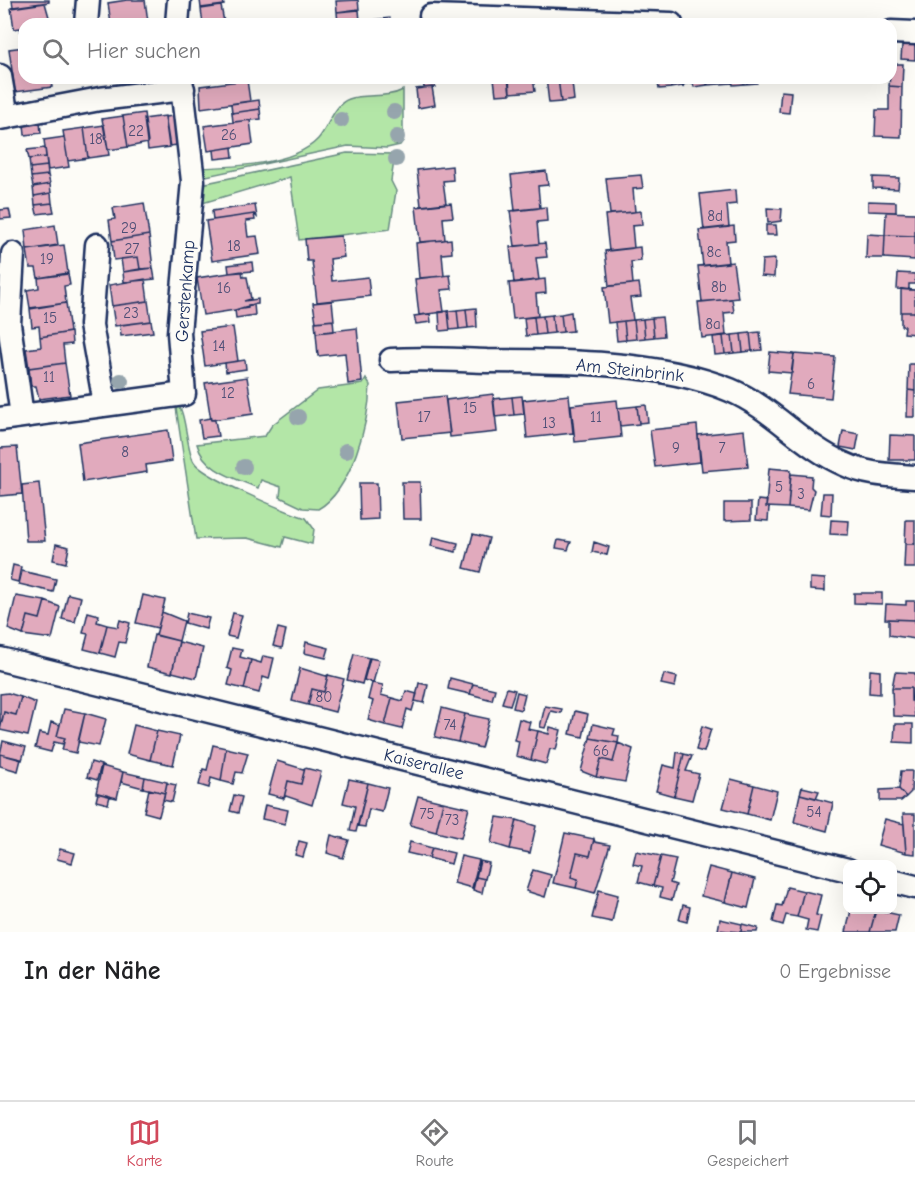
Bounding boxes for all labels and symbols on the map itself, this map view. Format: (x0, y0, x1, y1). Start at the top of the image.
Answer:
house number: 22 (128, 122, 144, 140)
house number: 26 (221, 126, 237, 144)
house number: 18 (89, 130, 103, 148)
house number: 8d (707, 207, 723, 225)
house number: 29 (121, 219, 137, 237)
house number: 18 (227, 237, 241, 255)
street label: Gerstenkamp (171, 239, 200, 343)
house number: 27 (125, 240, 139, 258)
house number: 8c (707, 243, 721, 261)
house number: 19 (40, 250, 54, 268)
house number: 8b (711, 278, 727, 296)
house number: 16 (217, 279, 231, 297)
house number: 23 (123, 304, 139, 322)
house number: 15 (43, 309, 57, 327)
house number: 8a (705, 315, 721, 333)
house number: 14 (212, 337, 226, 355)
street label: Am Steinbrink (575, 354, 685, 387)
house number: 11 (43, 368, 55, 386)
house number: 6 (807, 375, 815, 393)
house number: 12 (221, 384, 235, 402)
house number: 15 (463, 399, 477, 417)
house number: 17 (417, 408, 431, 426)
house number: 11 (590, 408, 602, 426)
house number: 13 (542, 414, 556, 432)
house number: 9 (672, 439, 680, 457)
house number: 7 (718, 439, 726, 457)
house number: 8 (121, 443, 129, 461)
house number: 5 (775, 478, 783, 496)
house number: 3 (797, 485, 805, 503)
house number: 80 (316, 688, 332, 706)
house number: 74 (443, 716, 457, 734)
house number: 66 (593, 742, 609, 760)
street label: Kaiserallee (382, 744, 466, 785)
house number: 54 (806, 803, 822, 821)
house number: 75 (419, 805, 435, 823)
house number: 73 (445, 811, 459, 829)

